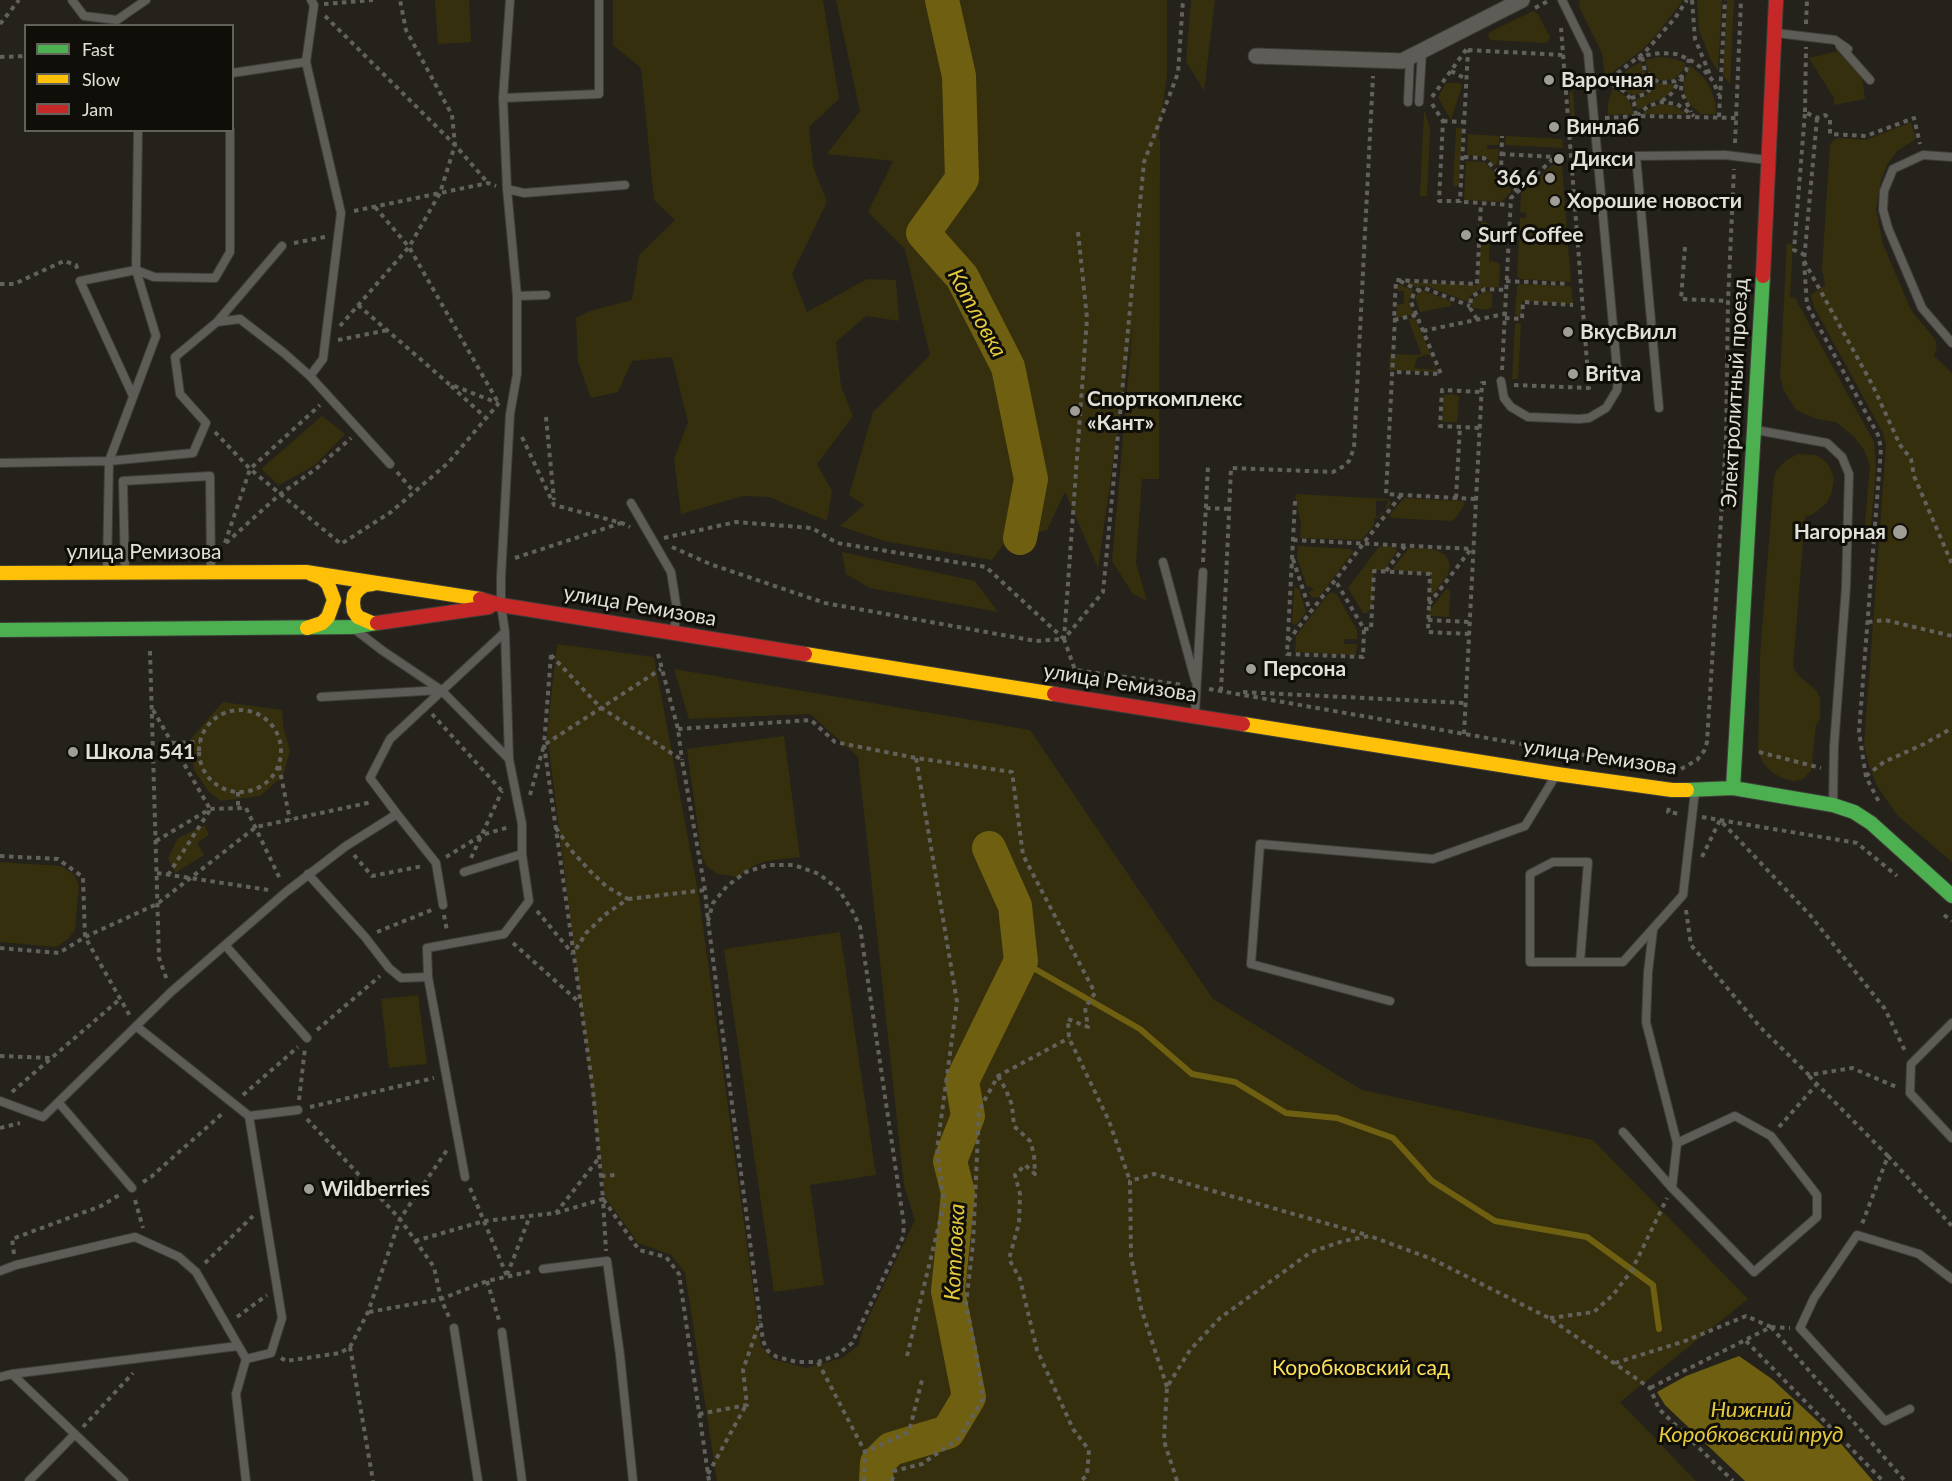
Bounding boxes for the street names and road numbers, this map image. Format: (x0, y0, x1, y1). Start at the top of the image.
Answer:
street label: Электролитный проезд (1716, 278, 1754, 508)
street label: улица Ремизова (67, 539, 221, 565)
street label: улица Ремизова (561, 580, 719, 632)
street label: улица Ремизова (1041, 658, 1199, 708)
street label: улица Ремизова (1522, 734, 1678, 780)

